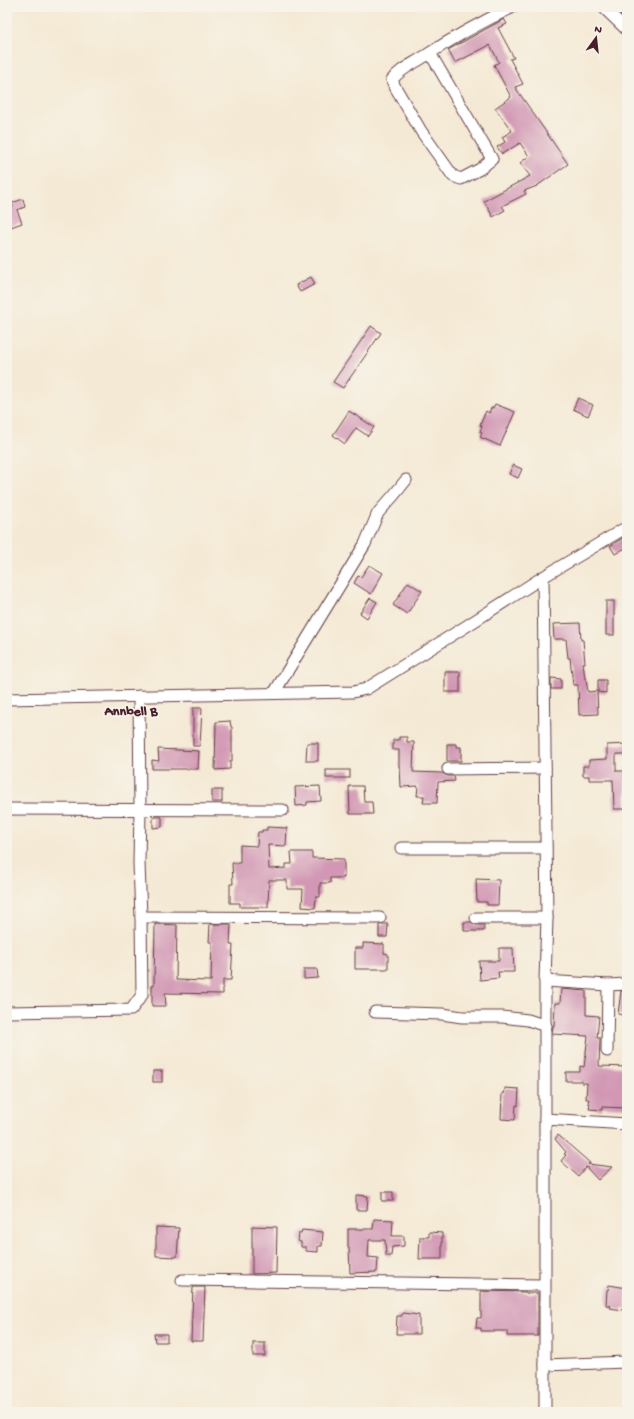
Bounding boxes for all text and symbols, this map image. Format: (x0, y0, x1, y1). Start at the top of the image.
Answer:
north arrow (576, 18, 616, 58)
text: N (593, 24, 603, 37)
district label: Annbell B (104, 704, 158, 721)

